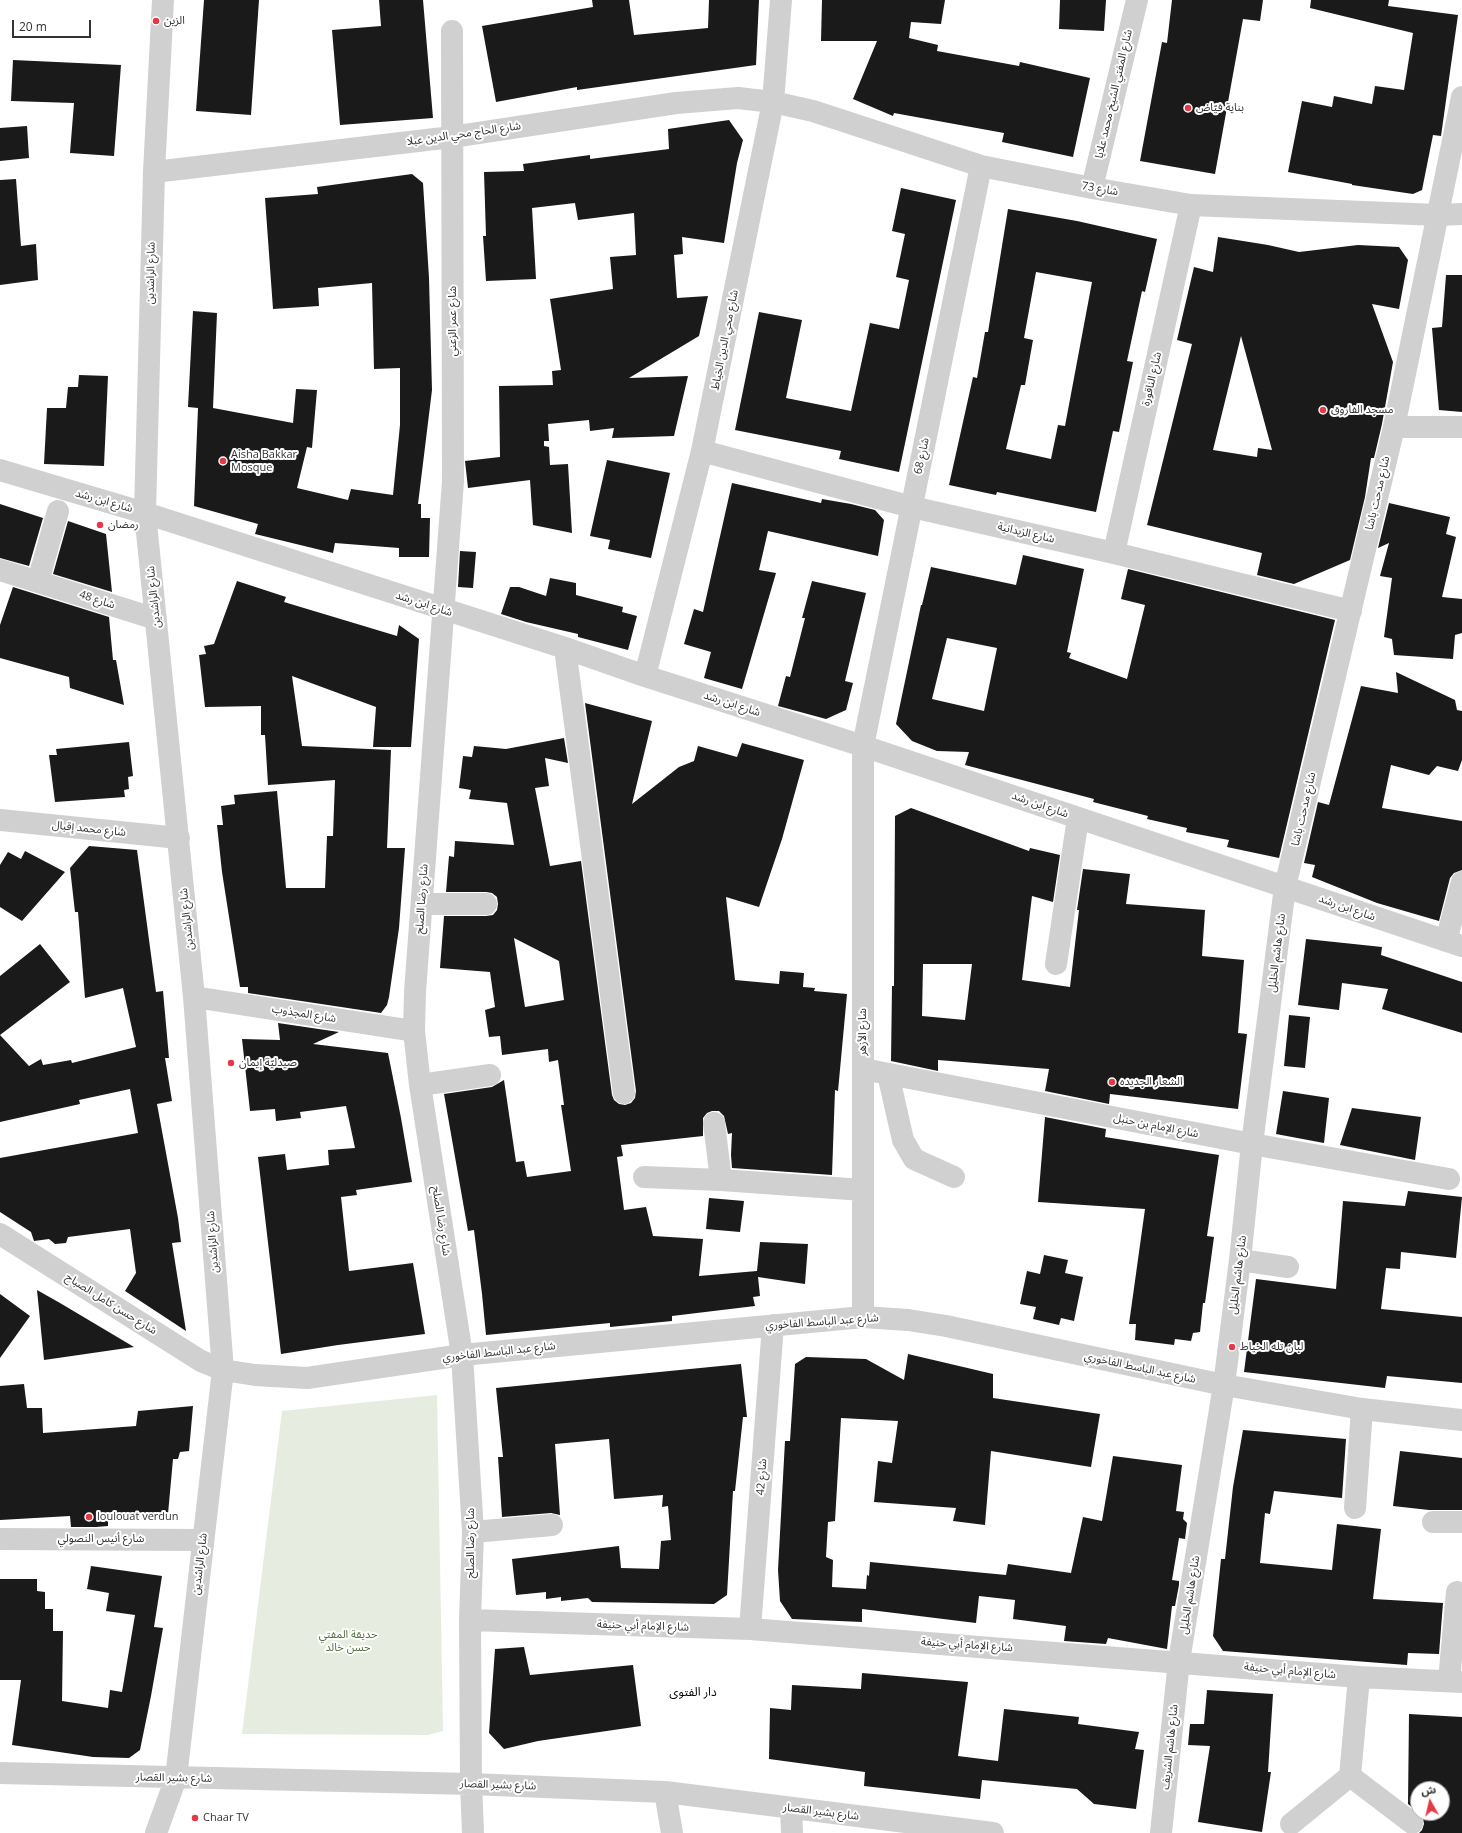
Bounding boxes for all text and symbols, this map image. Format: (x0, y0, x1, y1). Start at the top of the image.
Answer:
scale bar (14, 12, 93, 38)
place label: الزين (164, 14, 185, 28)
marker: الزين (151, 16, 161, 26)
text: 20 m (19, 18, 47, 35)
street label: شارع المفتي الشيخ محمد علايا (1093, 28, 1135, 160)
place label: بناية فيّاض (1196, 101, 1244, 115)
marker: بناية فيّاض (1183, 103, 1193, 113)
street label: شارع الحاج محي الدين عبلا (406, 119, 522, 149)
street label: شارع 73 (1081, 179, 1119, 199)
street label: شارع الراشدين (144, 242, 158, 304)
street label: شارع عمر الزعني (446, 286, 460, 356)
street label: شارع محي الدين الخياط (709, 289, 741, 391)
street label: شارع الناقورة (1139, 351, 1165, 407)
place label: مسجد الفاروق (1331, 403, 1393, 417)
marker: مسجد الفاروق (1318, 405, 1328, 415)
street label: شارع 68 (912, 437, 932, 475)
place label: Aisha Bakkar Mosque (231, 448, 297, 474)
street label: شارع مدحت باشا (1363, 455, 1393, 531)
marker: Aisha Bakkar Mosque (218, 456, 228, 466)
street label: شارع ابن رشد (74, 487, 134, 515)
place label: رمضان (108, 518, 139, 532)
marker: رمضان (95, 520, 105, 530)
street label: شارع الزيدانية (996, 520, 1056, 546)
street label: شارع الراشدين (144, 565, 164, 629)
street label: شارع 48 (77, 588, 117, 612)
street label: شارع ابن رشد (394, 589, 454, 619)
street label: شارع ابن رشد (702, 689, 762, 719)
street label: شارع مدحت باشا (1289, 771, 1319, 847)
street label: شارع ابن رشد (1010, 789, 1070, 821)
street label: شارع محمد إقبال (51, 819, 127, 839)
street label: شارع رضا الصلح (413, 863, 431, 935)
street label: شارع الراشدين (177, 887, 197, 951)
street label: شارع ابن رشد (1317, 892, 1377, 924)
street label: شارع هاشم الخليل (1266, 913, 1288, 993)
street label: شارع المجذوب (271, 1002, 337, 1026)
street label: شارع الأزهر (856, 1008, 870, 1056)
place label: صيدليّة إيمان (239, 1056, 297, 1070)
marker: صيدليّة إيمان (226, 1058, 236, 1068)
place label: الشعار الجديده (1120, 1075, 1183, 1089)
marker: الشعار الجديده (1107, 1077, 1117, 1087)
street label: شارع الإمام بن حنبل (1112, 1111, 1200, 1141)
street label: شارع رضا الصلح (429, 1185, 453, 1257)
street label: شارع الراشدين (204, 1210, 222, 1274)
street label: شارع هاشم الخليل (1227, 1235, 1249, 1315)
street label: شارع حسن كامل الصباح (63, 1270, 159, 1338)
street label: شارع عبد الباسط الفاخوري (765, 1311, 879, 1333)
street label: شارع عبد الباسط الفاخوري (442, 1340, 556, 1364)
place label: لبان تله الخياط (1240, 1340, 1303, 1354)
marker: لبان تله الخياط (1227, 1342, 1237, 1352)
street label: شارع عبد الباسط الفاخوري (1083, 1350, 1197, 1386)
street label: شارع 42 (754, 1458, 770, 1496)
street label: شارع رضا الصلح (464, 1508, 478, 1578)
place label: loulouat verdun (97, 1510, 179, 1524)
marker: loulouat verdun (84, 1512, 94, 1522)
street label: شارع أنيس النصولي (58, 1532, 144, 1546)
street label: شارع الراشدين (190, 1532, 210, 1596)
street label: شارع هاشم الخليل (1177, 1555, 1203, 1635)
street label: شارع الإمام أبي حنيفة (597, 1618, 689, 1634)
park label: حديقة المفتي حسن خالد (319, 1628, 377, 1654)
street label: شارع الإمام أبي حنيفة (921, 1635, 1013, 1655)
street label: شارع الإمام أبي حنيفة (1244, 1660, 1336, 1682)
district label: دار الفتوى (669, 1686, 717, 1700)
street label: شارع هاشم الشريف (1159, 1704, 1181, 1790)
street label: شارع بشير القصار (136, 1771, 212, 1785)
street label: شارع بشير القصار (460, 1777, 536, 1793)
north arrow (1410, 1781, 1450, 1821)
text: ش (1420, 1781, 1437, 1798)
street label: شارع بشير القصار (782, 1801, 860, 1823)
place label: Chaar TV (203, 1811, 249, 1825)
marker: Chaar TV (190, 1813, 200, 1823)

